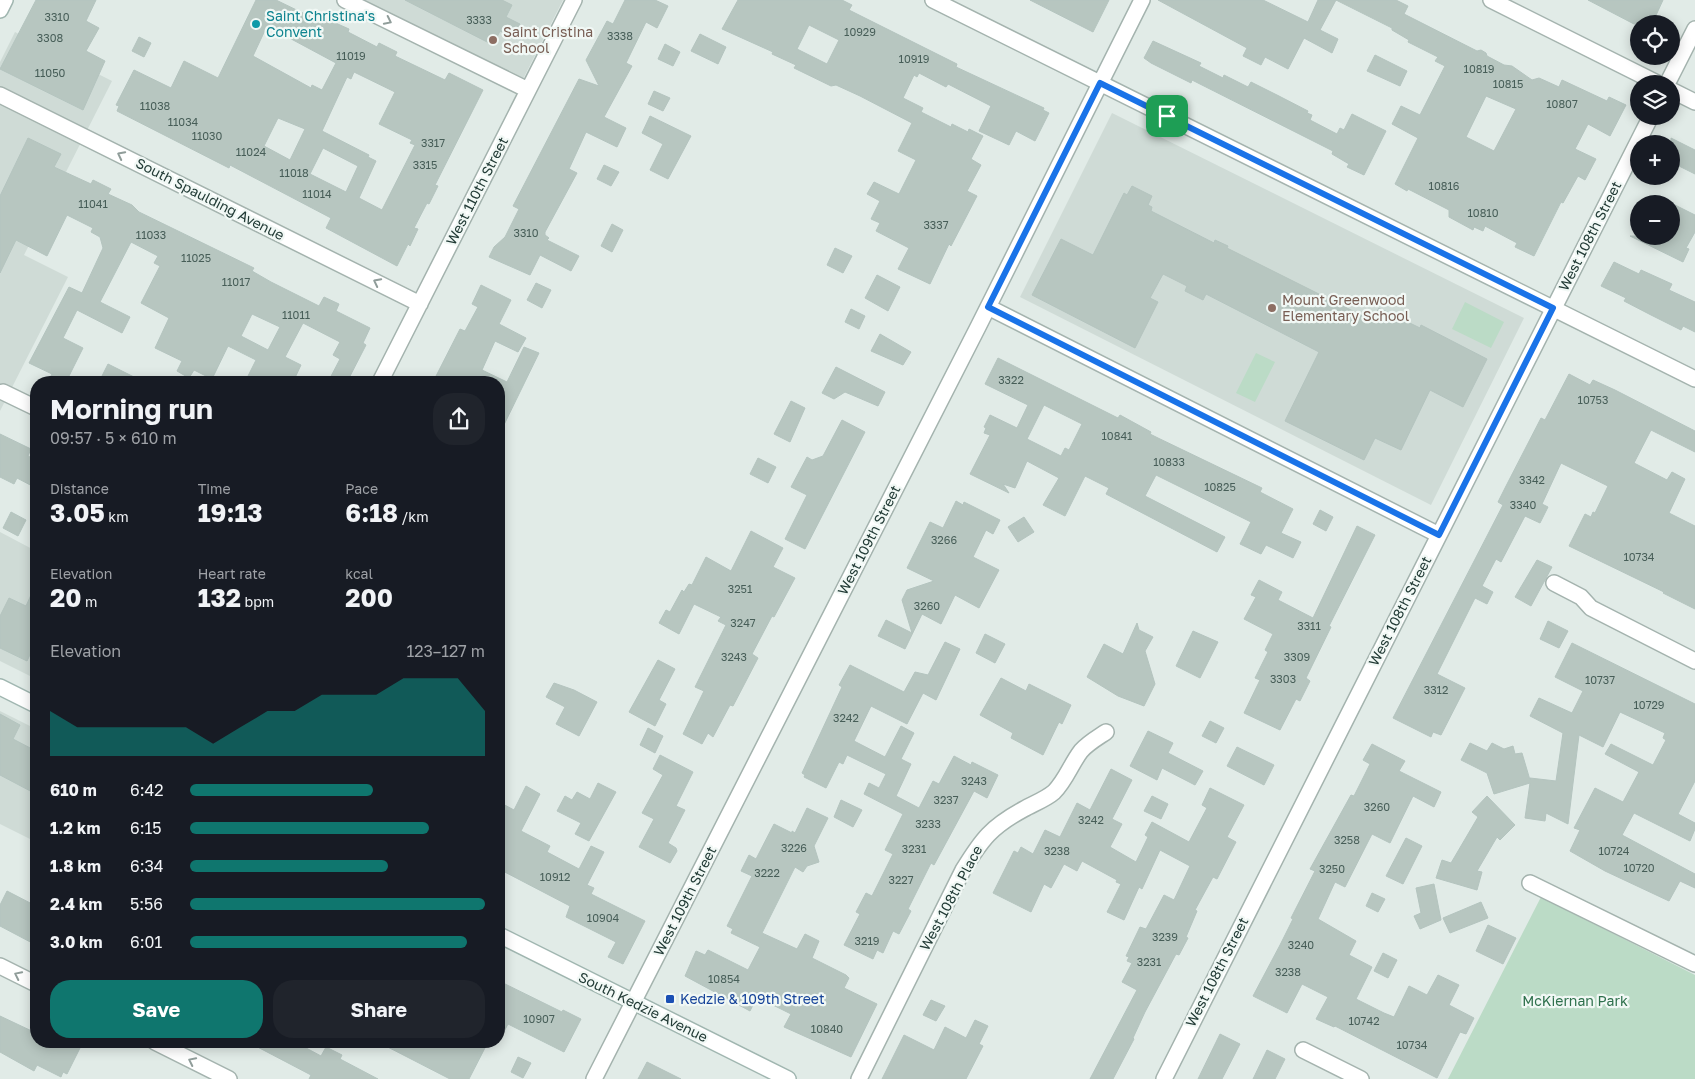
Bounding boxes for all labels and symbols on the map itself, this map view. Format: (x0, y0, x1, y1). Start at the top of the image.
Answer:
place label: Saint Christina's Convent (266, 7, 375, 40)
house number: 3310 (44, 10, 70, 23)
house number: 3333 (466, 13, 492, 26)
one-way arrow (383, 15, 392, 25)
marker: Saint Christina's Convent (250, 18, 262, 30)
place label: Saint Cristina School (503, 23, 593, 56)
house number: 10929 (844, 25, 876, 38)
house number: 3338 (607, 29, 633, 42)
house number: 3308 (37, 31, 63, 44)
marker: Saint Cristina School (487, 34, 499, 46)
house number: 11019 (336, 49, 366, 62)
house number: 10919 (899, 52, 929, 65)
house number: 10819 (1464, 62, 1494, 75)
house number: 11050 (35, 66, 66, 79)
house number: 10815 (1493, 77, 1523, 90)
pin (1146, 95, 1188, 137)
house number: 10807 (1546, 97, 1578, 110)
house number: 11038 (140, 99, 171, 112)
house number: 11034 (168, 115, 199, 128)
house number: 11030 (192, 129, 223, 142)
street label: West 110th Street (442, 134, 511, 248)
house number: 3317 (421, 136, 445, 149)
house number: 11024 (236, 145, 267, 158)
one-way arrow (118, 151, 127, 161)
street label: South Spaulding Avenue (133, 154, 287, 243)
house number: 3315 (413, 158, 437, 171)
house number: 11018 (279, 166, 309, 179)
street label: West 108th Street (1555, 178, 1625, 293)
house number: 10816 (1429, 179, 1460, 192)
house number: 11014 (302, 187, 332, 200)
house number: 11041 (78, 197, 108, 210)
house number: 10810 (1467, 206, 1499, 219)
house number: 3337 (923, 218, 949, 231)
house number: 3310 (513, 226, 539, 239)
house number: 11033 (136, 228, 166, 241)
house number: 11025 (181, 251, 211, 264)
house number: 11017 (222, 275, 250, 288)
one-way arrow (373, 278, 382, 288)
place label: Mount Greenwood Elementary School (1282, 291, 1409, 324)
marker: Mount Greenwood Elementary School (1266, 302, 1278, 314)
house number: 11011 (282, 308, 310, 321)
house number: 3322 (998, 373, 1024, 386)
house number: 10753 (1578, 393, 1608, 406)
house number: 10841 (1102, 429, 1132, 442)
house number: 10833 (1153, 455, 1185, 468)
house number: 3342 (1519, 473, 1545, 486)
house number: 10825 (1204, 480, 1236, 493)
street label: West 109th Street (834, 482, 904, 597)
house number: 3340 (1510, 498, 1536, 511)
house number: 3266 (931, 533, 957, 546)
house number: 10734 (1623, 550, 1655, 563)
street label: West 108th Street (1365, 553, 1435, 668)
house number: 3251 (728, 582, 752, 595)
house number: 3260 (914, 599, 940, 612)
house number: 3247 (730, 616, 756, 629)
house number: 3311 (1297, 619, 1321, 632)
house number: 3243 (721, 650, 747, 663)
house number: 3309 (1284, 650, 1310, 663)
house number: 3303 (1270, 672, 1296, 685)
house number: 10737 (1585, 673, 1615, 686)
house number: 3312 (1424, 683, 1448, 696)
house number: 10729 (1633, 698, 1665, 711)
house number: 3242 (833, 711, 859, 724)
house number: 3243 (961, 774, 987, 787)
house number: 3237 (933, 793, 959, 806)
house number: 3260 (1364, 800, 1390, 813)
house number: 3242 (1078, 813, 1104, 826)
house number: 3233 (915, 817, 941, 830)
house number: 3258 (1334, 833, 1360, 846)
house number: 3226 (781, 841, 807, 854)
house number: 3231 (902, 842, 926, 855)
street label: West 108th Place (916, 842, 985, 953)
street label: West 109th Street (650, 843, 720, 958)
house number: 3238 (1044, 844, 1070, 857)
house number: 10724 (1598, 844, 1630, 857)
house number: 10720 (1623, 861, 1655, 874)
house number: 3250 (1319, 862, 1345, 875)
house number: 3222 (754, 866, 780, 879)
house number: 10912 (540, 870, 570, 883)
house number: 3227 (888, 873, 914, 886)
house number: 10904 (587, 911, 619, 924)
street label: West 108th Street (1182, 914, 1252, 1029)
house number: 3239 (1152, 930, 1178, 943)
house number: 3219 (855, 934, 879, 947)
house number: 3240 (1288, 938, 1314, 951)
house number: 3231 (1137, 955, 1161, 968)
house number: 3238 (1275, 965, 1301, 978)
street label: South Kedzie Avenue (576, 968, 711, 1045)
one-way arrow (14, 971, 23, 981)
house number: 10854 (708, 972, 740, 985)
place label: Kedzie & 109th Street (680, 990, 825, 1007)
park label: McKiernan Park (1522, 992, 1628, 1009)
marker: Kedzie & 109th Street (664, 993, 676, 1005)
house number: 10907 (523, 1012, 555, 1025)
house number: 10742 (1348, 1014, 1380, 1027)
house number: 10840 (811, 1022, 843, 1035)
house number: 10734 (1396, 1038, 1428, 1051)
one-way arrow (188, 1057, 197, 1067)

